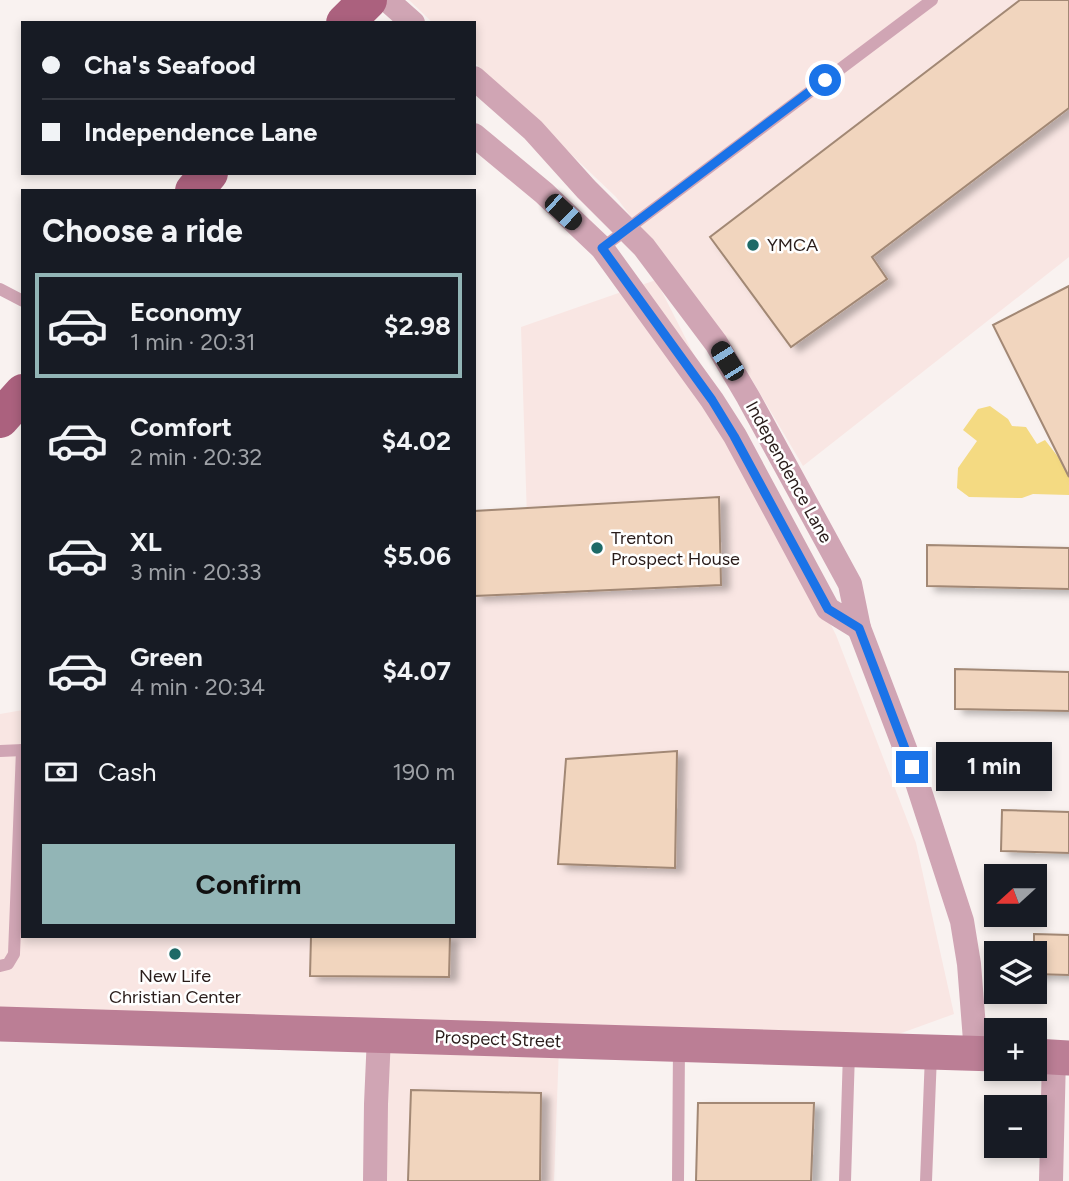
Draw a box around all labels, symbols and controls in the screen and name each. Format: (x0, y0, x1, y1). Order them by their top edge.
text: Cha's Seafood (84, 49, 256, 81)
route start (809, 64, 841, 96)
text: Independence Lane (84, 116, 317, 148)
car (541, 190, 586, 234)
text: Choose a ride (42, 212, 243, 250)
place label: YMCA (767, 234, 818, 256)
marker: YMCA (745, 237, 761, 253)
icon: car (46, 294, 109, 357)
text: Economy (130, 296, 242, 328)
text: $2.98 (384, 310, 451, 342)
text: 1 min · 20:31 (130, 328, 256, 356)
car (707, 338, 748, 384)
street label: Independence Lane (741, 397, 837, 547)
icon: car (46, 409, 109, 472)
text: Comfort (130, 411, 232, 443)
text: $4.02 (382, 425, 451, 457)
text: 2 min · 20:32 (130, 443, 262, 471)
icon: car (46, 524, 109, 587)
text: XL (130, 526, 162, 558)
place label: Trenton Prospect House (611, 527, 740, 570)
text: $5.06 (383, 540, 451, 572)
marker: Trenton Prospect House (589, 540, 605, 556)
text: 3 min · 20:33 (130, 558, 262, 586)
icon: car (46, 639, 109, 702)
text: Green (130, 641, 203, 673)
text: $4.07 (382, 655, 451, 687)
text: 4 min · 20:34 (130, 673, 265, 701)
callout: 1 min (936, 742, 1052, 792)
route end (896, 751, 928, 783)
text: 1 min (967, 752, 1021, 780)
icon: cash (42, 753, 80, 791)
text: Cash (98, 756, 157, 788)
text: 190 m (392, 758, 455, 786)
button: Confirm (42, 844, 455, 924)
north arrow (984, 864, 1046, 928)
map controls (984, 864, 1047, 1158)
button: layers (984, 941, 1047, 1004)
marker: New Life Christian Center (167, 946, 183, 962)
place label: New Life Christian Center (109, 965, 241, 1008)
button: + (984, 1018, 1047, 1081)
street label: Prospect Street (434, 1026, 562, 1052)
button: − (984, 1095, 1047, 1158)

